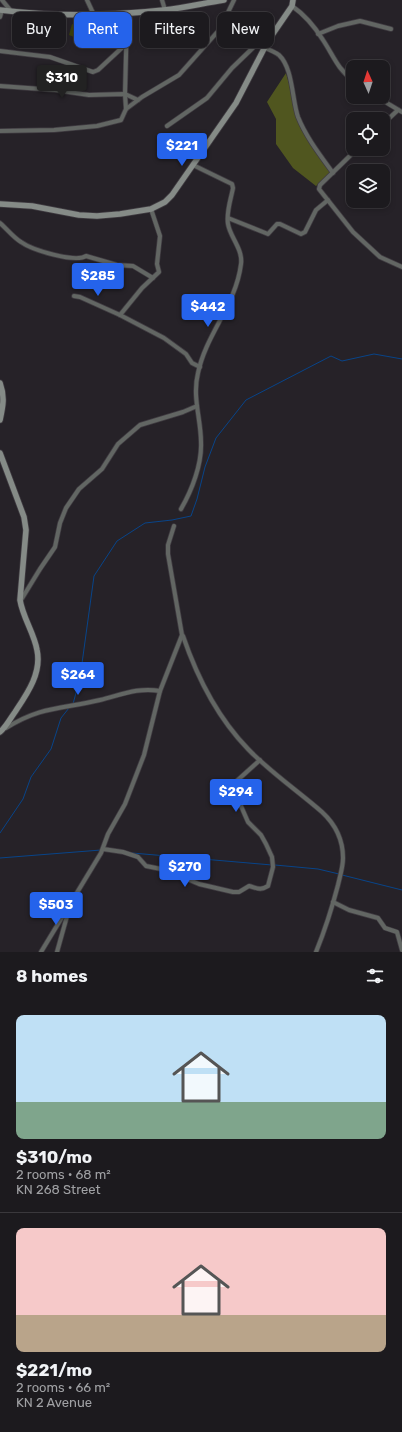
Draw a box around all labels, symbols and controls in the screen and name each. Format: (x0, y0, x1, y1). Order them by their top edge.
chip: Buy (12, 12, 66, 48)
chip: Rent (74, 12, 132, 48)
chip: Filters (140, 12, 209, 48)
chip: New (217, 12, 274, 48)
north arrow (346, 60, 390, 104)
map controls (346, 60, 390, 208)
pin: $310 (38, 65, 86, 99)
text: $310 (46, 70, 78, 85)
button: locate (346, 112, 390, 156)
pin: $221 (158, 133, 206, 167)
text: $221 (166, 138, 198, 153)
button: layers (346, 164, 390, 208)
pin: $285 (74, 263, 122, 297)
text: $285 (81, 268, 115, 283)
pin: $442 (184, 294, 232, 328)
text: $442 (191, 299, 225, 314)
pin: $264 (54, 662, 102, 696)
text: $264 (61, 667, 95, 682)
pin: $294 (212, 779, 260, 813)
text: $294 (219, 784, 253, 799)
pin: $270 (161, 854, 209, 888)
text: $270 (168, 859, 202, 874)
pin: $503 (32, 892, 80, 926)
text: $503 (39, 897, 73, 912)
icon: filters (364, 965, 386, 987)
text: 8 homes (16, 966, 88, 986)
icon: home (165, 1041, 237, 1113)
text: $310/mo (16, 1147, 92, 1167)
text: 2 rooms · 68 m² (16, 1167, 111, 1182)
text: KN 268 Street (16, 1182, 101, 1197)
icon: home (165, 1254, 237, 1326)
text: $221/mo (16, 1360, 92, 1380)
text: 2 rooms · 66 m² (16, 1380, 110, 1395)
text: KN 2 Avenue (16, 1395, 92, 1410)

